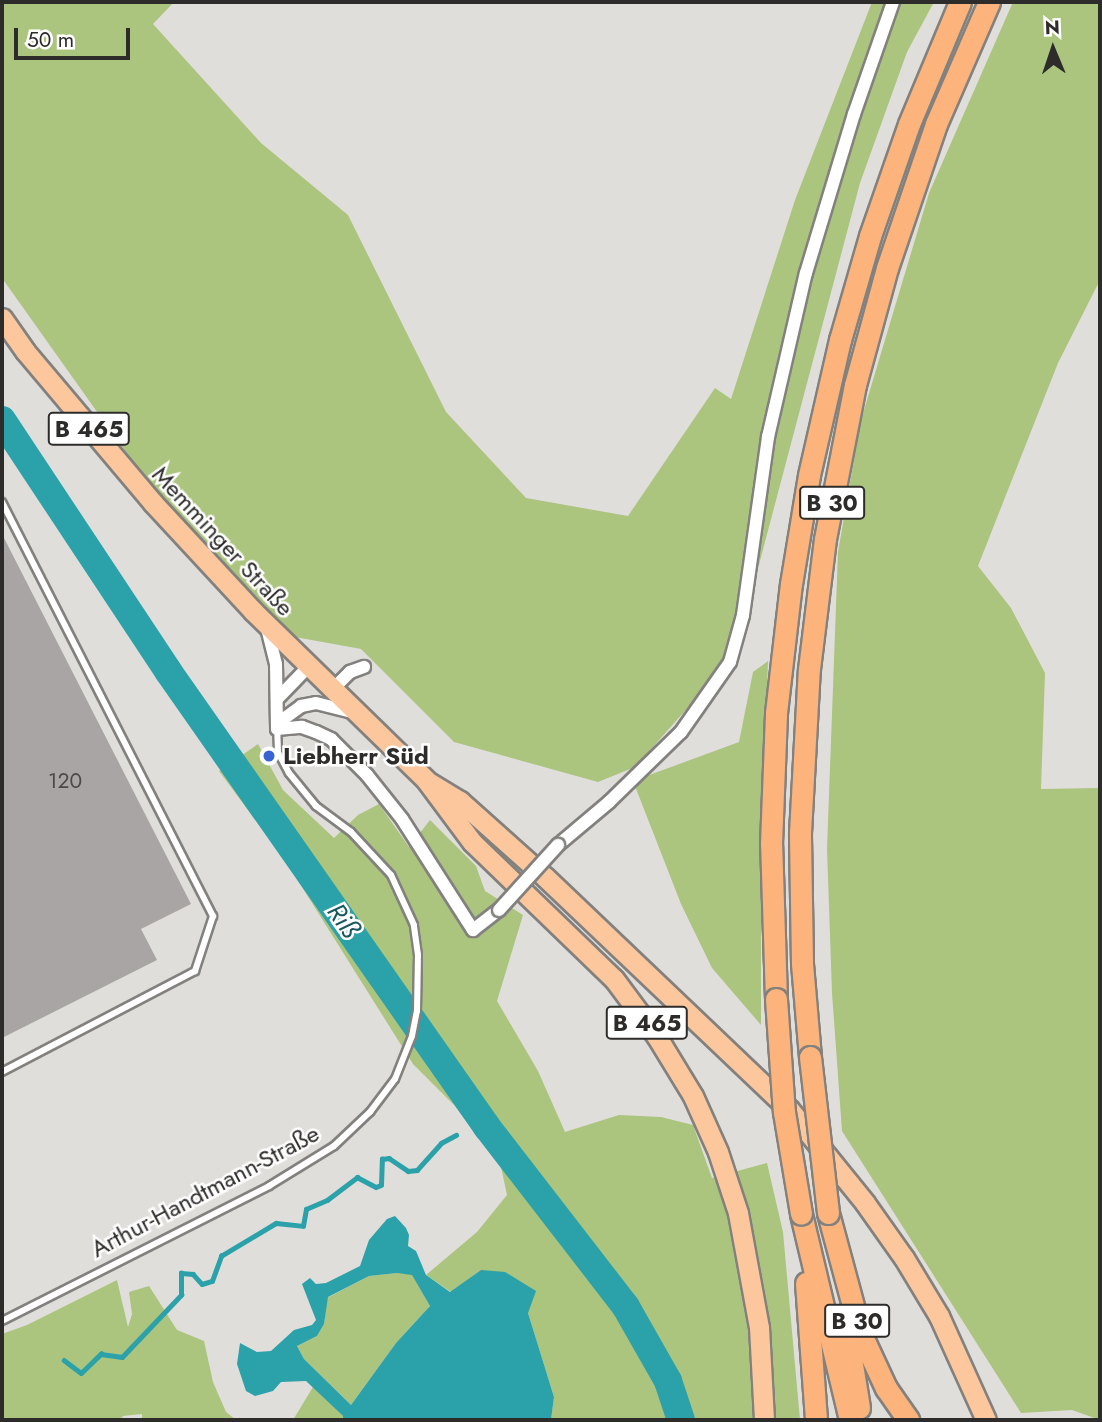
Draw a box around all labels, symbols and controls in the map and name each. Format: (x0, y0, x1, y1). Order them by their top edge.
scale bar (18, 14, 133, 58)
north arrow (1018, 14, 1088, 84)
text: N (1044, 14, 1060, 41)
text: 50 m (27, 25, 74, 55)
road number: B 465 (47, 410, 131, 448)
street label: Memminger Straße (146, 460, 300, 622)
road number: B 30 (799, 484, 865, 523)
place label: Liebherr Süd (283, 742, 429, 770)
marker: Liebherr Süd (261, 748, 277, 764)
house number: 120 (48, 768, 82, 794)
water label: Riß (320, 898, 366, 944)
road number: B 465 (605, 1004, 689, 1042)
street label: Arthur-Handtmann-Straße (86, 1119, 324, 1263)
road number: B 30 (824, 1302, 890, 1340)

